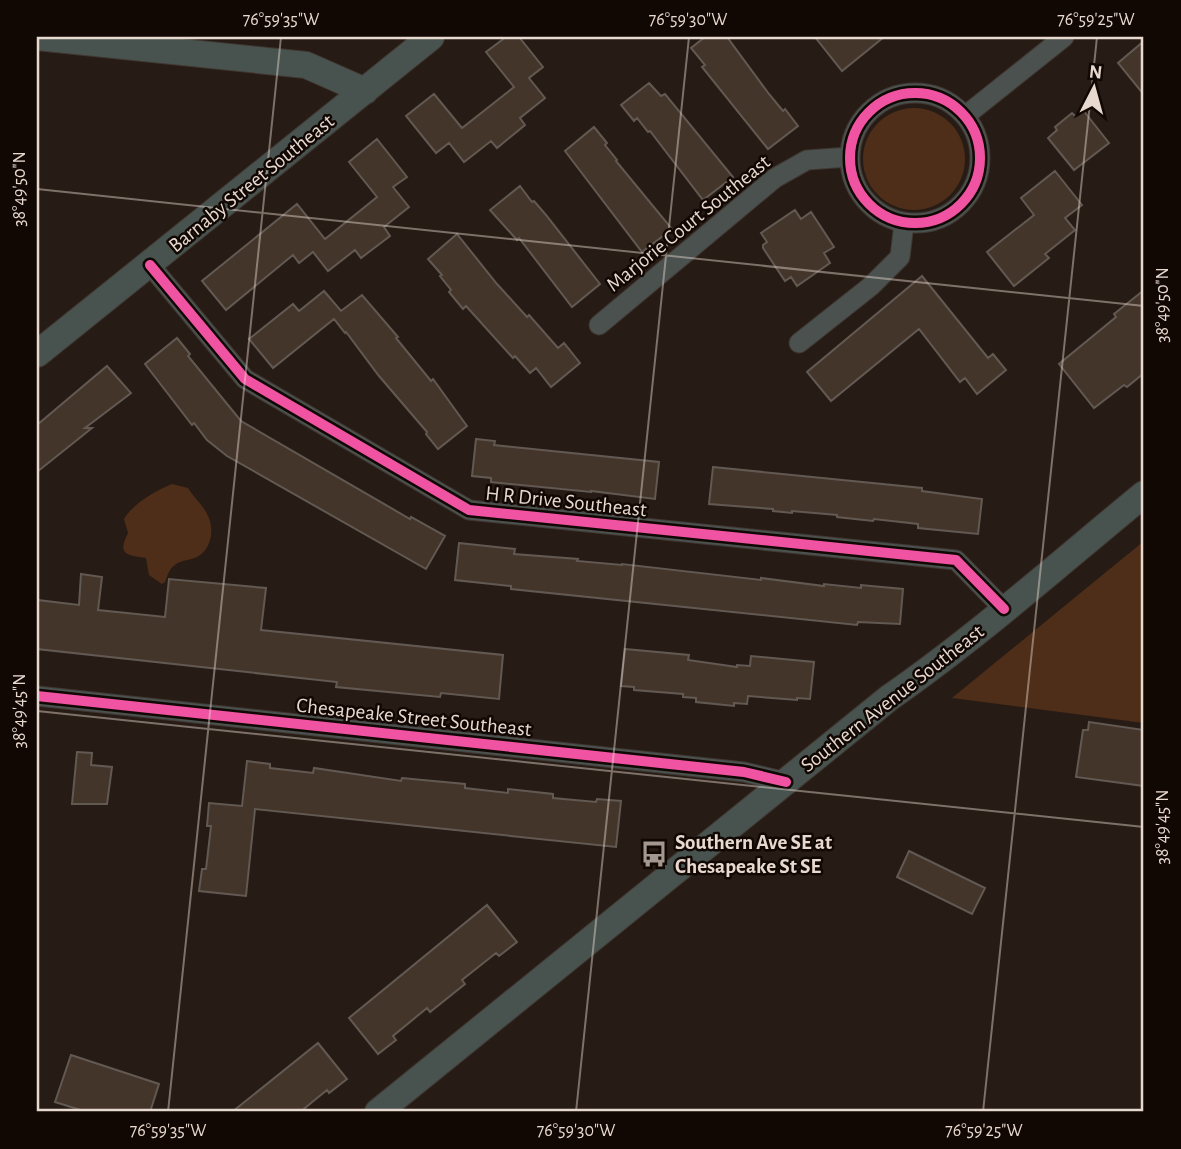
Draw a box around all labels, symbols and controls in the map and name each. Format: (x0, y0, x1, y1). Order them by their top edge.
text: 76°59'35"W (243, 11, 319, 29)
text: 76°59'30"W (649, 11, 727, 29)
text: 76°59'25"W (1057, 11, 1135, 29)
north arrow (1058, 52, 1128, 122)
text: N (1088, 62, 1103, 83)
street label: Barnaby Street Southeast (165, 110, 338, 256)
text: 38°49'50"N (11, 151, 29, 227)
street label: Marjorie Court Southeast (603, 151, 774, 296)
text: 38°49'50"N (1154, 267, 1172, 343)
street label: H R Drive Southeast (484, 483, 648, 520)
street label: Southern Avenue Southeast (797, 621, 988, 776)
text: 38°49'45"N (11, 674, 29, 748)
street label: Chesapeake Street Southeast (295, 695, 533, 740)
text: 38°49'45"N (1154, 790, 1172, 864)
place label: Southern Ave SE at Chesapeake St SE (675, 832, 832, 877)
bus stop icon: Southern Ave SE at Chesapeake St SE (639, 839, 669, 869)
text: 76°59'35"W (130, 1122, 206, 1140)
text: 76°59'30"W (537, 1122, 615, 1140)
text: 76°59'25"W (945, 1122, 1023, 1140)

